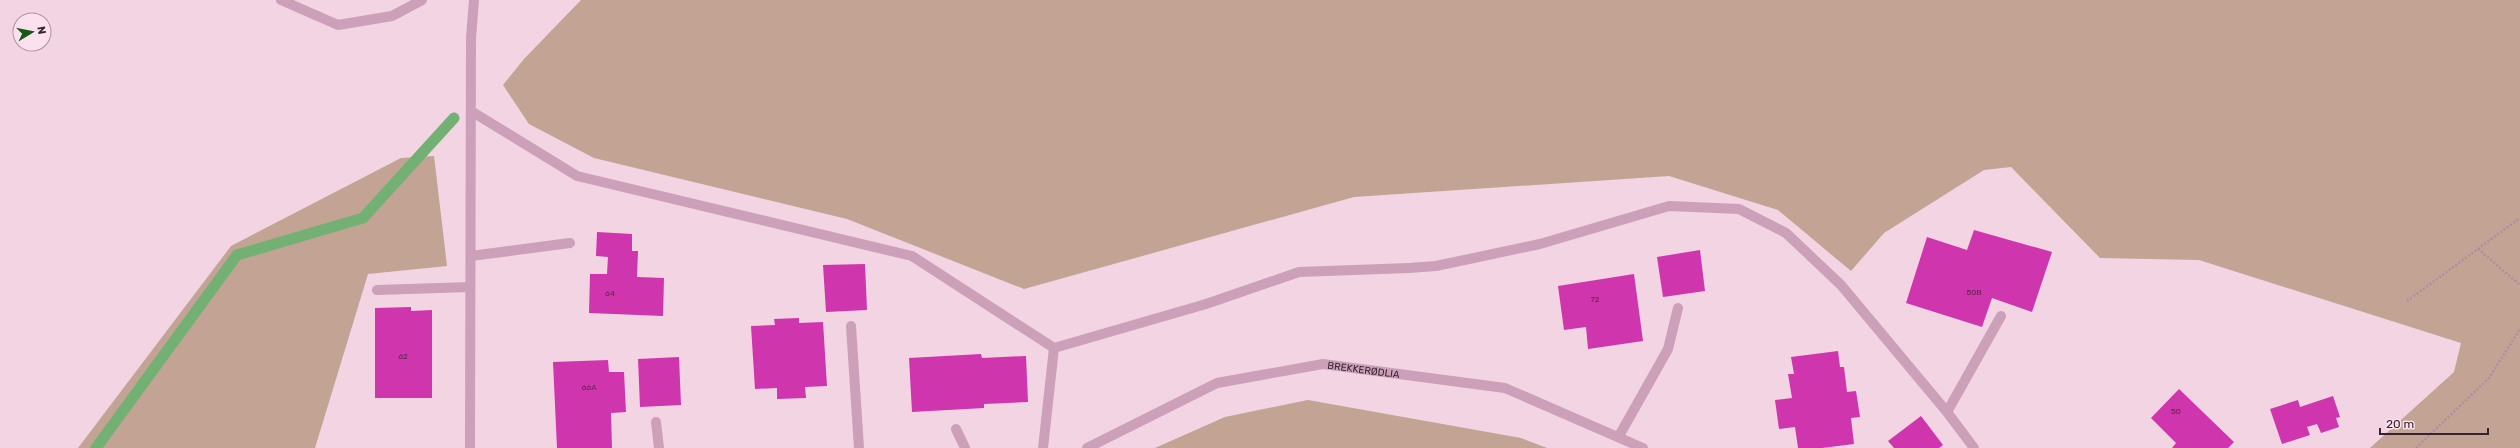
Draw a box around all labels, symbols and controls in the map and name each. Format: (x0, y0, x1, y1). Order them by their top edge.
north arrow (12, 12, 52, 52)
text: N (34, 25, 48, 35)
house number: 50B (1966, 288, 1982, 297)
house number: 64 (605, 289, 615, 298)
house number: 72 (1591, 295, 1600, 304)
house number: 62 (398, 352, 408, 361)
street label: BREKKERØDLIA (1327, 360, 1401, 381)
house number: 66A (581, 383, 597, 392)
house number: 50 (2171, 407, 2181, 416)
scale bar (2380, 410, 2488, 436)
text: 20 m (2386, 417, 2414, 431)

